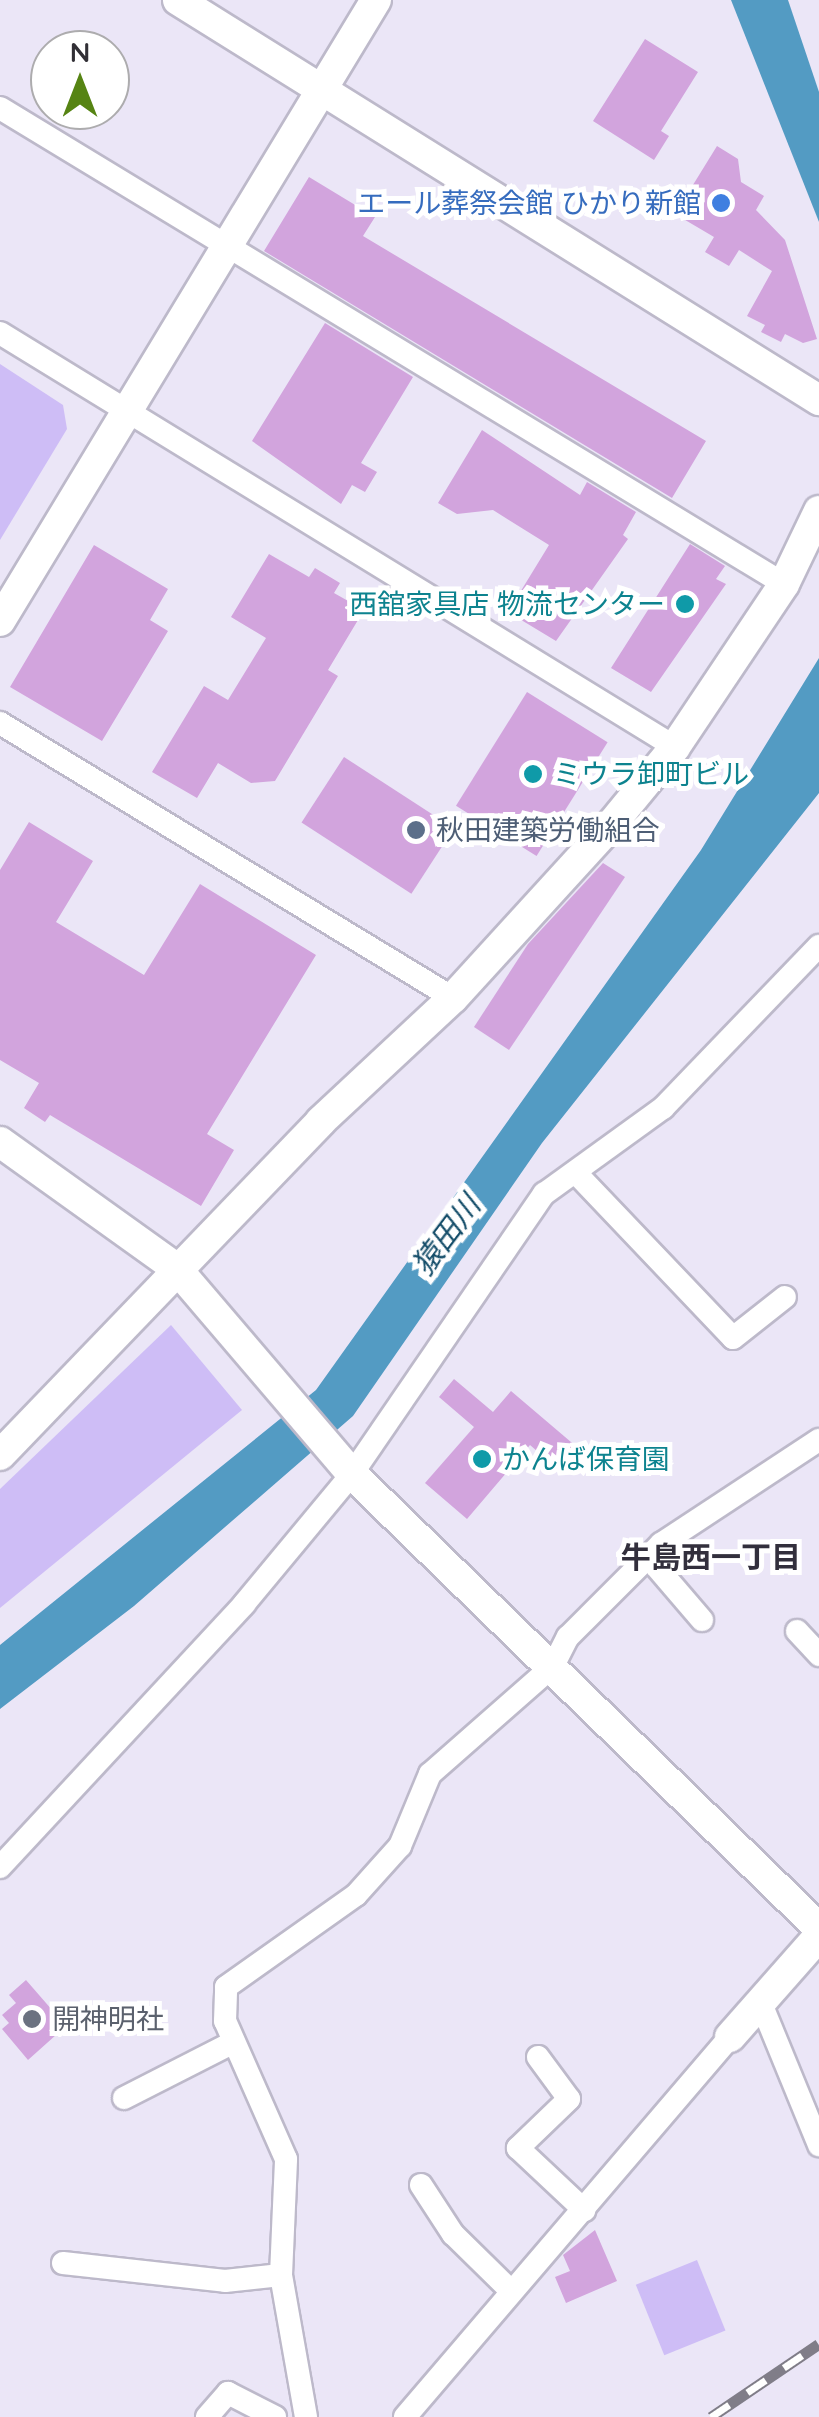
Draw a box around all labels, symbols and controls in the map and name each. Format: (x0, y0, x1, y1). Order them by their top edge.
north arrow (30, 30, 130, 130)
text: N (70, 34, 90, 69)
place label: エール葬祭会館 ひかり新館 (357, 186, 701, 220)
marker: エール葬祭会館 ひかり新館 (710, 192, 732, 214)
place label: 西舘家具店 物流センター (349, 587, 665, 621)
marker: 西舘家具店 物流センター (674, 593, 696, 615)
place label: ミウラ卸町ビル (553, 757, 749, 791)
marker: ミウラ卸町ビル (522, 763, 544, 785)
place label: 秋田建築労働組合 (436, 813, 660, 847)
marker: 秋田建築労働組合 (405, 819, 427, 841)
water label: 猿田川 (405, 1188, 487, 1282)
place label: かんば保育園 (502, 1442, 670, 1476)
marker: かんば保育園 (471, 1448, 493, 1470)
district label: 牛島西一丁目 (621, 1539, 801, 1575)
place label: 開神明社 (52, 2002, 164, 2036)
marker: 開神明社 (21, 2008, 43, 2030)

